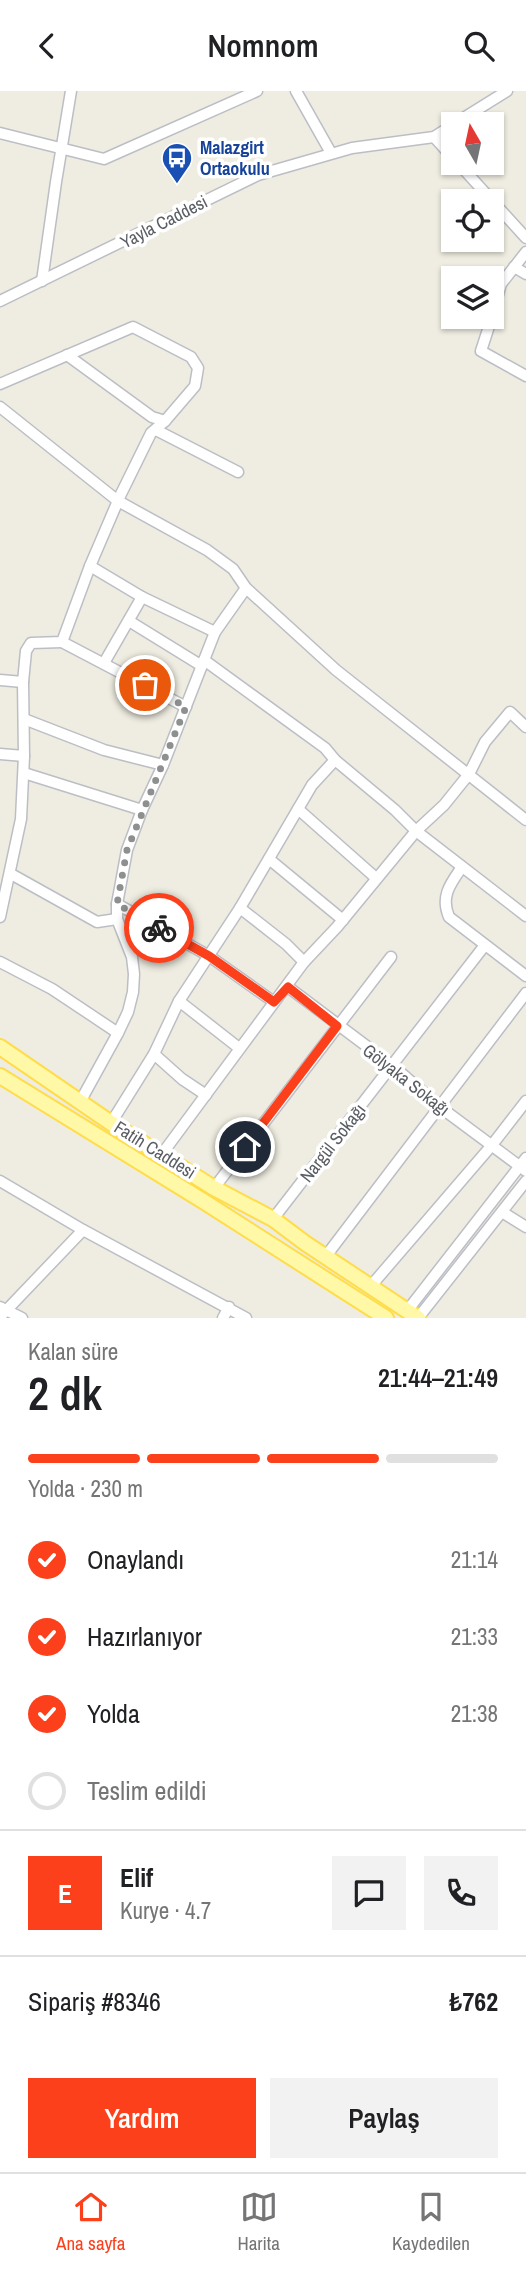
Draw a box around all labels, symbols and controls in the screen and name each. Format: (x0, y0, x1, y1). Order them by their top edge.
text: Nomnom (207, 24, 319, 67)
icon: back (28, 27, 66, 65)
icon: search (460, 27, 498, 65)
north arrow (441, 112, 504, 175)
map controls (441, 112, 504, 329)
place label: Malazgirt Ortaokulu (200, 135, 270, 181)
bus stop icon: Malazgirt Ortaokulu (160, 141, 194, 185)
street label: Yayla Caddesi (116, 189, 212, 254)
button: locate (441, 189, 504, 252)
button: layers (441, 266, 504, 329)
pin (115, 655, 175, 715)
icon: bag (126, 666, 164, 704)
courier (124, 893, 194, 963)
icon: bike (140, 909, 178, 947)
street label: Gölyaka Sokağı (358, 1038, 455, 1122)
street label: Nargül Sokağı (294, 1098, 371, 1187)
street label: Fatih Caddesi (110, 1115, 201, 1185)
pin (215, 1117, 275, 1177)
icon: home (226, 1128, 264, 1166)
text: Kalan süre (28, 1336, 118, 1367)
text: 21:44–21:49 (378, 1360, 498, 1395)
text: 2 dk (28, 1362, 102, 1424)
text: Yolda · 230 m (28, 1473, 143, 1504)
icon: check (28, 1541, 66, 1579)
text: Onaylandı (87, 1542, 184, 1577)
text: 21:14 (451, 1544, 498, 1575)
icon: check (28, 1618, 66, 1656)
text: Hazırlanıyor (87, 1619, 202, 1654)
text: 21:33 (451, 1621, 498, 1652)
icon: check (28, 1695, 66, 1733)
text: Yolda (87, 1696, 140, 1731)
text: 21:38 (451, 1698, 498, 1729)
text: Teslim edildi (87, 1773, 207, 1808)
button: chat (332, 1856, 406, 1930)
button: phone (424, 1856, 498, 1930)
text: Elif (120, 1860, 153, 1895)
text: E (58, 1876, 72, 1911)
text: Kurye · 4.7 (120, 1895, 211, 1926)
text: Sipariş #8346 (28, 1984, 161, 2019)
text: ₺762 (449, 1984, 498, 2019)
button: Yardım (28, 2078, 256, 2158)
button: Paylaş (270, 2078, 498, 2158)
tab: Ana sayfa (56, 2188, 125, 2256)
tab: Harita (237, 2188, 280, 2256)
tab: Kaydedilen (392, 2188, 470, 2256)

